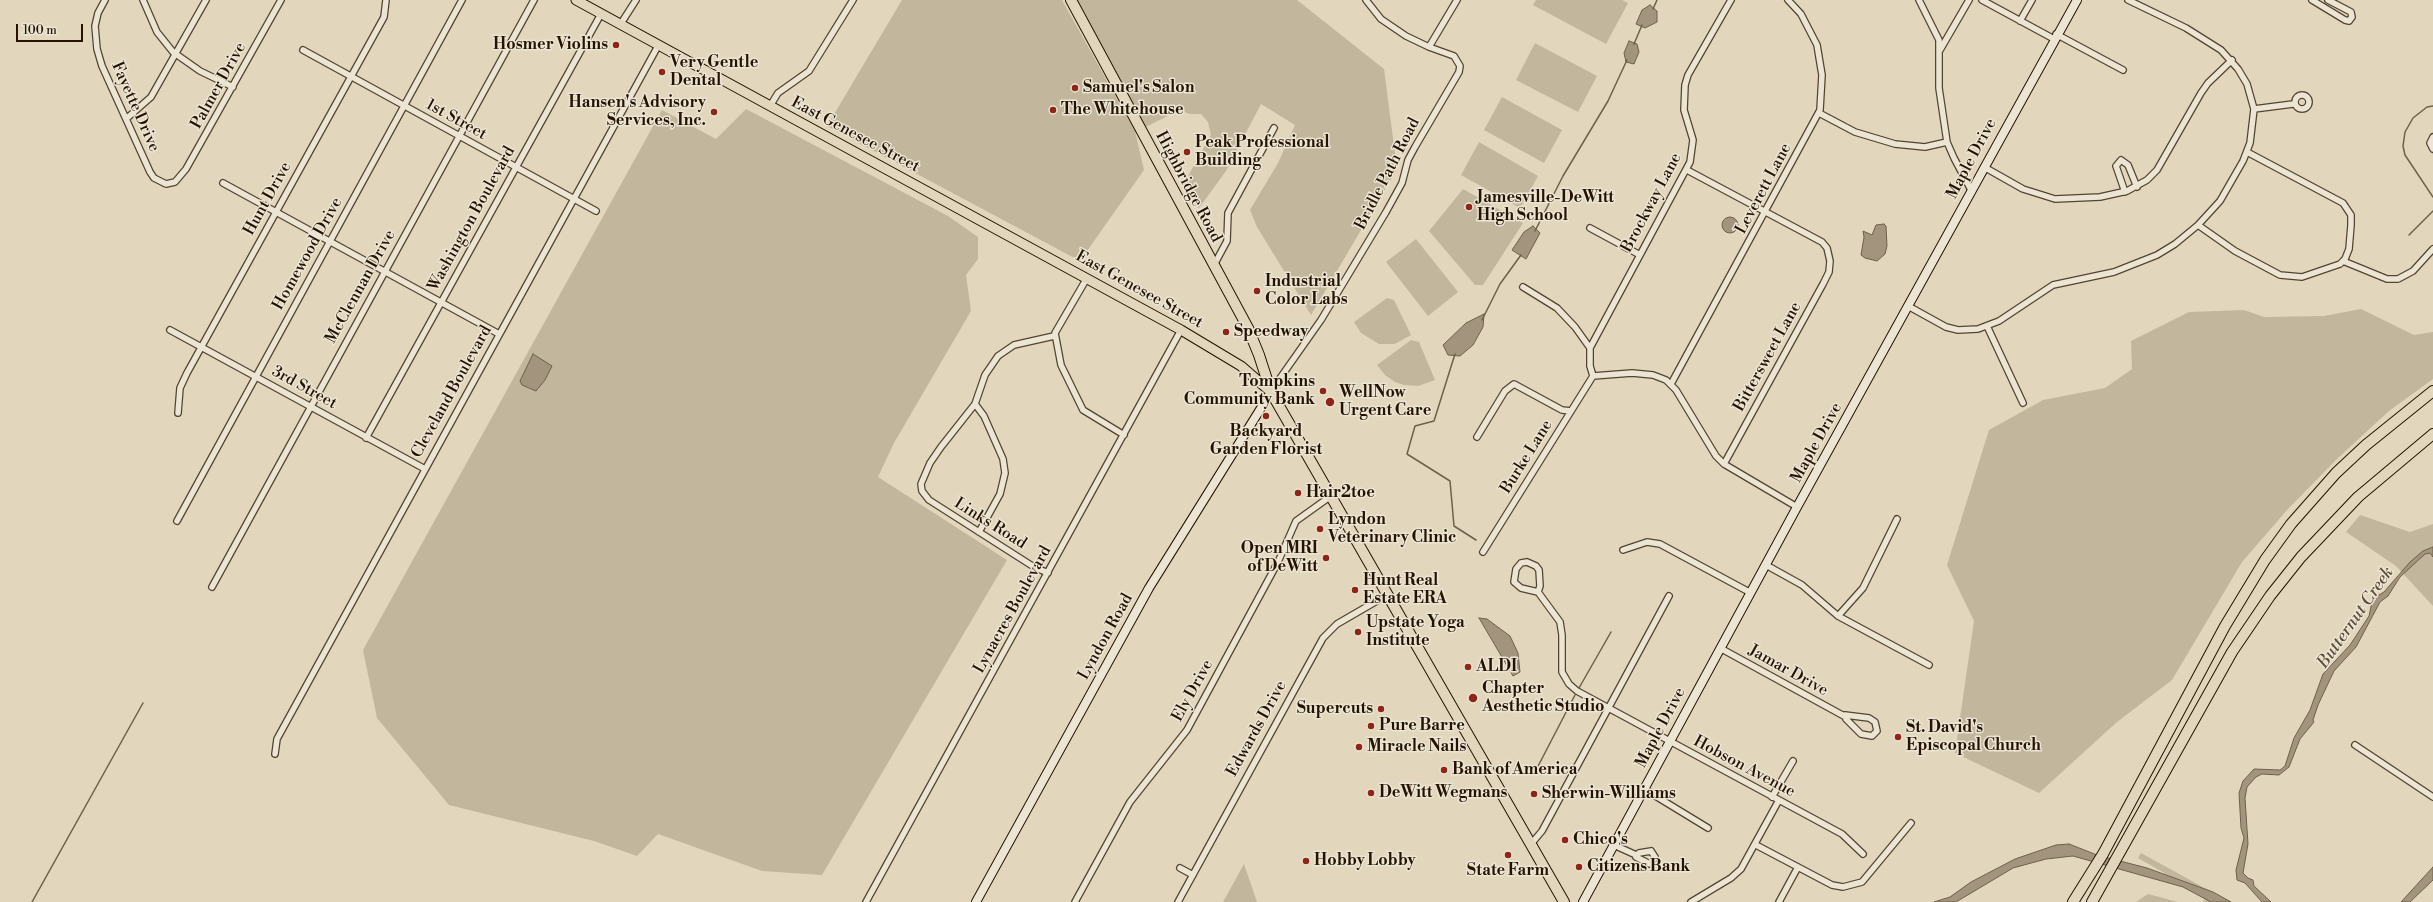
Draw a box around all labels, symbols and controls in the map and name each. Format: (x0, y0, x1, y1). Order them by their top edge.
scale bar (18, 16, 85, 42)
text: 100 m (23, 23, 57, 38)
place label: Hosmer Violins (493, 35, 608, 55)
street label: Palmer Drive (187, 39, 251, 133)
marker: Hosmer Violins (611, 40, 621, 50)
place label: Very Gentle Dental (670, 53, 758, 91)
street label: Fayette Drive (107, 59, 163, 155)
marker: Very Gentle Dental (657, 67, 667, 77)
place label: Samuel's Salon (1083, 78, 1195, 98)
marker: Samuel's Salon (1070, 83, 1080, 93)
place label: Hansen's Advisory Services, Inc. (569, 93, 706, 131)
street label: East Genesee Street (788, 93, 922, 177)
street label: 1st Street (422, 95, 490, 145)
place label: The Whitehouse (1061, 100, 1184, 120)
marker: The Whitehouse (1048, 105, 1058, 115)
marker: Hansen's Advisory Services, Inc. (709, 107, 719, 117)
street label: Bridle Path Road (1352, 115, 1424, 233)
street label: Maple Drive (1943, 115, 2001, 203)
street label: Highbridge Road (1151, 128, 1225, 246)
place label: Peak Professional Building (1195, 133, 1330, 171)
street label: Leverett Lane (1732, 140, 1796, 238)
street label: Washington Boulevard (424, 143, 520, 295)
marker: Peak Professional Building (1182, 147, 1192, 157)
street label: Brockway Lane (1618, 150, 1686, 256)
street label: Hunt Drive (240, 159, 296, 239)
place label: Jamesville-DeWitt High School (1477, 188, 1614, 226)
street label: Homewood Drive (269, 194, 347, 314)
marker: Jamesville-DeWitt High School (1464, 202, 1474, 212)
street label: McClennan Drive (322, 227, 400, 347)
street label: East Genesee Street (1072, 247, 1206, 333)
place label: Industrial Color Labs (1265, 272, 1348, 310)
marker: Industrial Color Labs (1252, 286, 1262, 296)
street label: Bittersweet Lane (1730, 299, 1806, 415)
place label: Speedway (1234, 322, 1308, 342)
street label: Cleveland Boulevard (408, 323, 496, 461)
marker: Speedway (1221, 327, 1231, 337)
street label: 3rd Street (268, 362, 340, 414)
place label: Tompkins Community Bank (1184, 372, 1315, 410)
place label: WellNow Urgent Care (1339, 383, 1431, 421)
marker: Tompkins Community Bank (1318, 386, 1328, 396)
marker: WellNow Urgent Care (1324, 396, 1336, 408)
street label: Maple Drive (1787, 400, 1847, 486)
marker: Backyard Garden Florist (1261, 411, 1271, 421)
street label: Burke Lane (1497, 417, 1557, 497)
place label: Backyard Garden Florist (1210, 422, 1322, 460)
place label: Hair2toe (1306, 483, 1375, 503)
marker: Hair2toe (1293, 488, 1303, 498)
street label: Links Road (950, 494, 1030, 554)
place label: Lyndon Veterinary Clinic (1328, 510, 1456, 548)
marker: Lyndon Veterinary Clinic (1315, 524, 1325, 534)
place label: Open MRI of DeWitt (1241, 539, 1318, 577)
street label: Lynacres Boulevard (970, 543, 1056, 677)
marker: Open MRI of DeWitt (1321, 553, 1331, 563)
water label: Butternut Creek (2313, 563, 2399, 673)
place label: Hunt Real Estate ERA (1363, 571, 1447, 609)
marker: Hunt Real Estate ERA (1350, 585, 1360, 595)
street label: Lyndon Road (1074, 591, 1138, 683)
place label: Upstate Yoga Institute (1366, 613, 1465, 651)
marker: Upstate Yoga Institute (1353, 627, 1363, 637)
street label: Jamar Drive (1745, 641, 1831, 701)
street label: Ely Drive (1168, 657, 1218, 725)
place label: ALDI (1476, 657, 1517, 677)
marker: ALDI (1463, 662, 1473, 672)
street label: Edwards Drive (1223, 678, 1291, 780)
place label: Chapter Aesthetic Studio (1482, 679, 1604, 717)
street label: Maple Drive (1632, 684, 1690, 772)
marker: Chapter Aesthetic Studio (1467, 692, 1479, 704)
place label: Supercuts (1297, 699, 1373, 719)
marker: Supercuts (1376, 704, 1386, 714)
place label: Pure Barre (1379, 716, 1465, 736)
place label: St. David's Episcopal Church (1906, 718, 2041, 756)
marker: Pure Barre (1366, 721, 1376, 731)
street label: Hobson Avenue (1690, 732, 1798, 802)
marker: St. David's Episcopal Church (1893, 732, 1903, 742)
place label: Miracle Nails (1367, 737, 1466, 757)
marker: Miracle Nails (1354, 742, 1364, 752)
place label: Bank of America (1452, 760, 1577, 780)
marker: Bank of America (1439, 765, 1449, 775)
place label: DeWitt Wegmans (1379, 783, 1507, 803)
place label: Sherwin-Williams (1542, 784, 1676, 804)
marker: DeWitt Wegmans (1366, 788, 1376, 798)
marker: Sherwin-Williams (1529, 789, 1539, 799)
place label: Chico's (1573, 830, 1628, 850)
marker: Chico's (1560, 835, 1570, 845)
marker: State Farm (1503, 850, 1513, 860)
place label: Hobby Lobby (1314, 851, 1416, 871)
marker: Hobby Lobby (1301, 856, 1311, 866)
place label: Citizens Bank (1587, 857, 1690, 877)
place label: State Farm (1467, 861, 1549, 881)
marker: Citizens Bank (1574, 862, 1584, 872)

